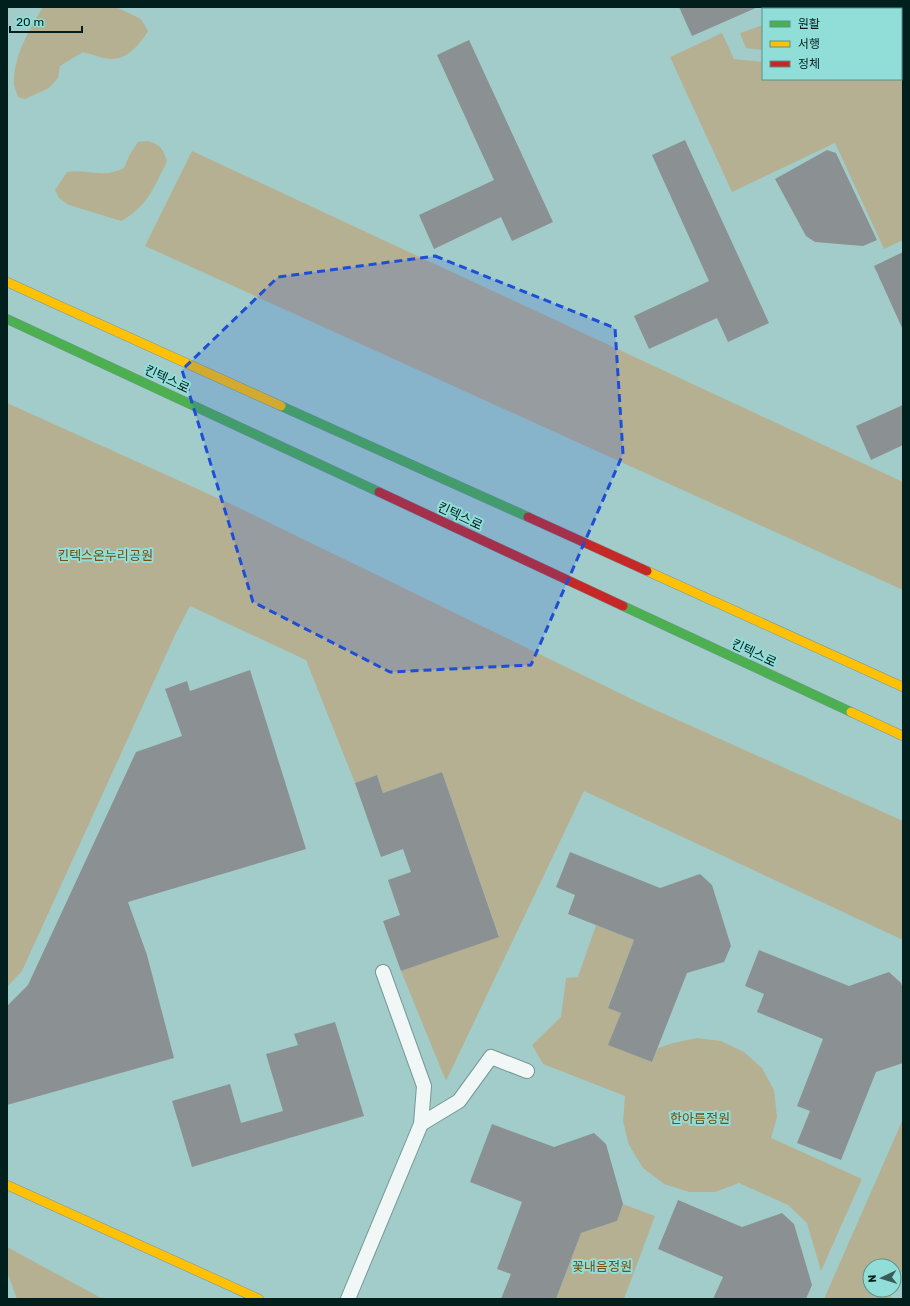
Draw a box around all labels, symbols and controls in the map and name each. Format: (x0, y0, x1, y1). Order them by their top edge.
scale bar (10, 8, 82, 34)
legend (762, 8, 902, 80)
text: 20 m (16, 15, 44, 29)
text: 원활 (798, 17, 820, 31)
text: 서행 (798, 37, 820, 51)
text: 정체 (798, 57, 820, 71)
street label: 킨텍스로 (142, 362, 192, 396)
street label: 킨텍스로 (435, 499, 485, 533)
park label: 킨텍스온누리공원 (57, 548, 153, 563)
street label: 킨텍스로 (729, 636, 779, 670)
park label: 한아름정원 (670, 1111, 730, 1126)
north arrow (862, 1258, 902, 1298)
park label: 꽃내음정원 (572, 1259, 632, 1274)
text: N (866, 1274, 879, 1283)

